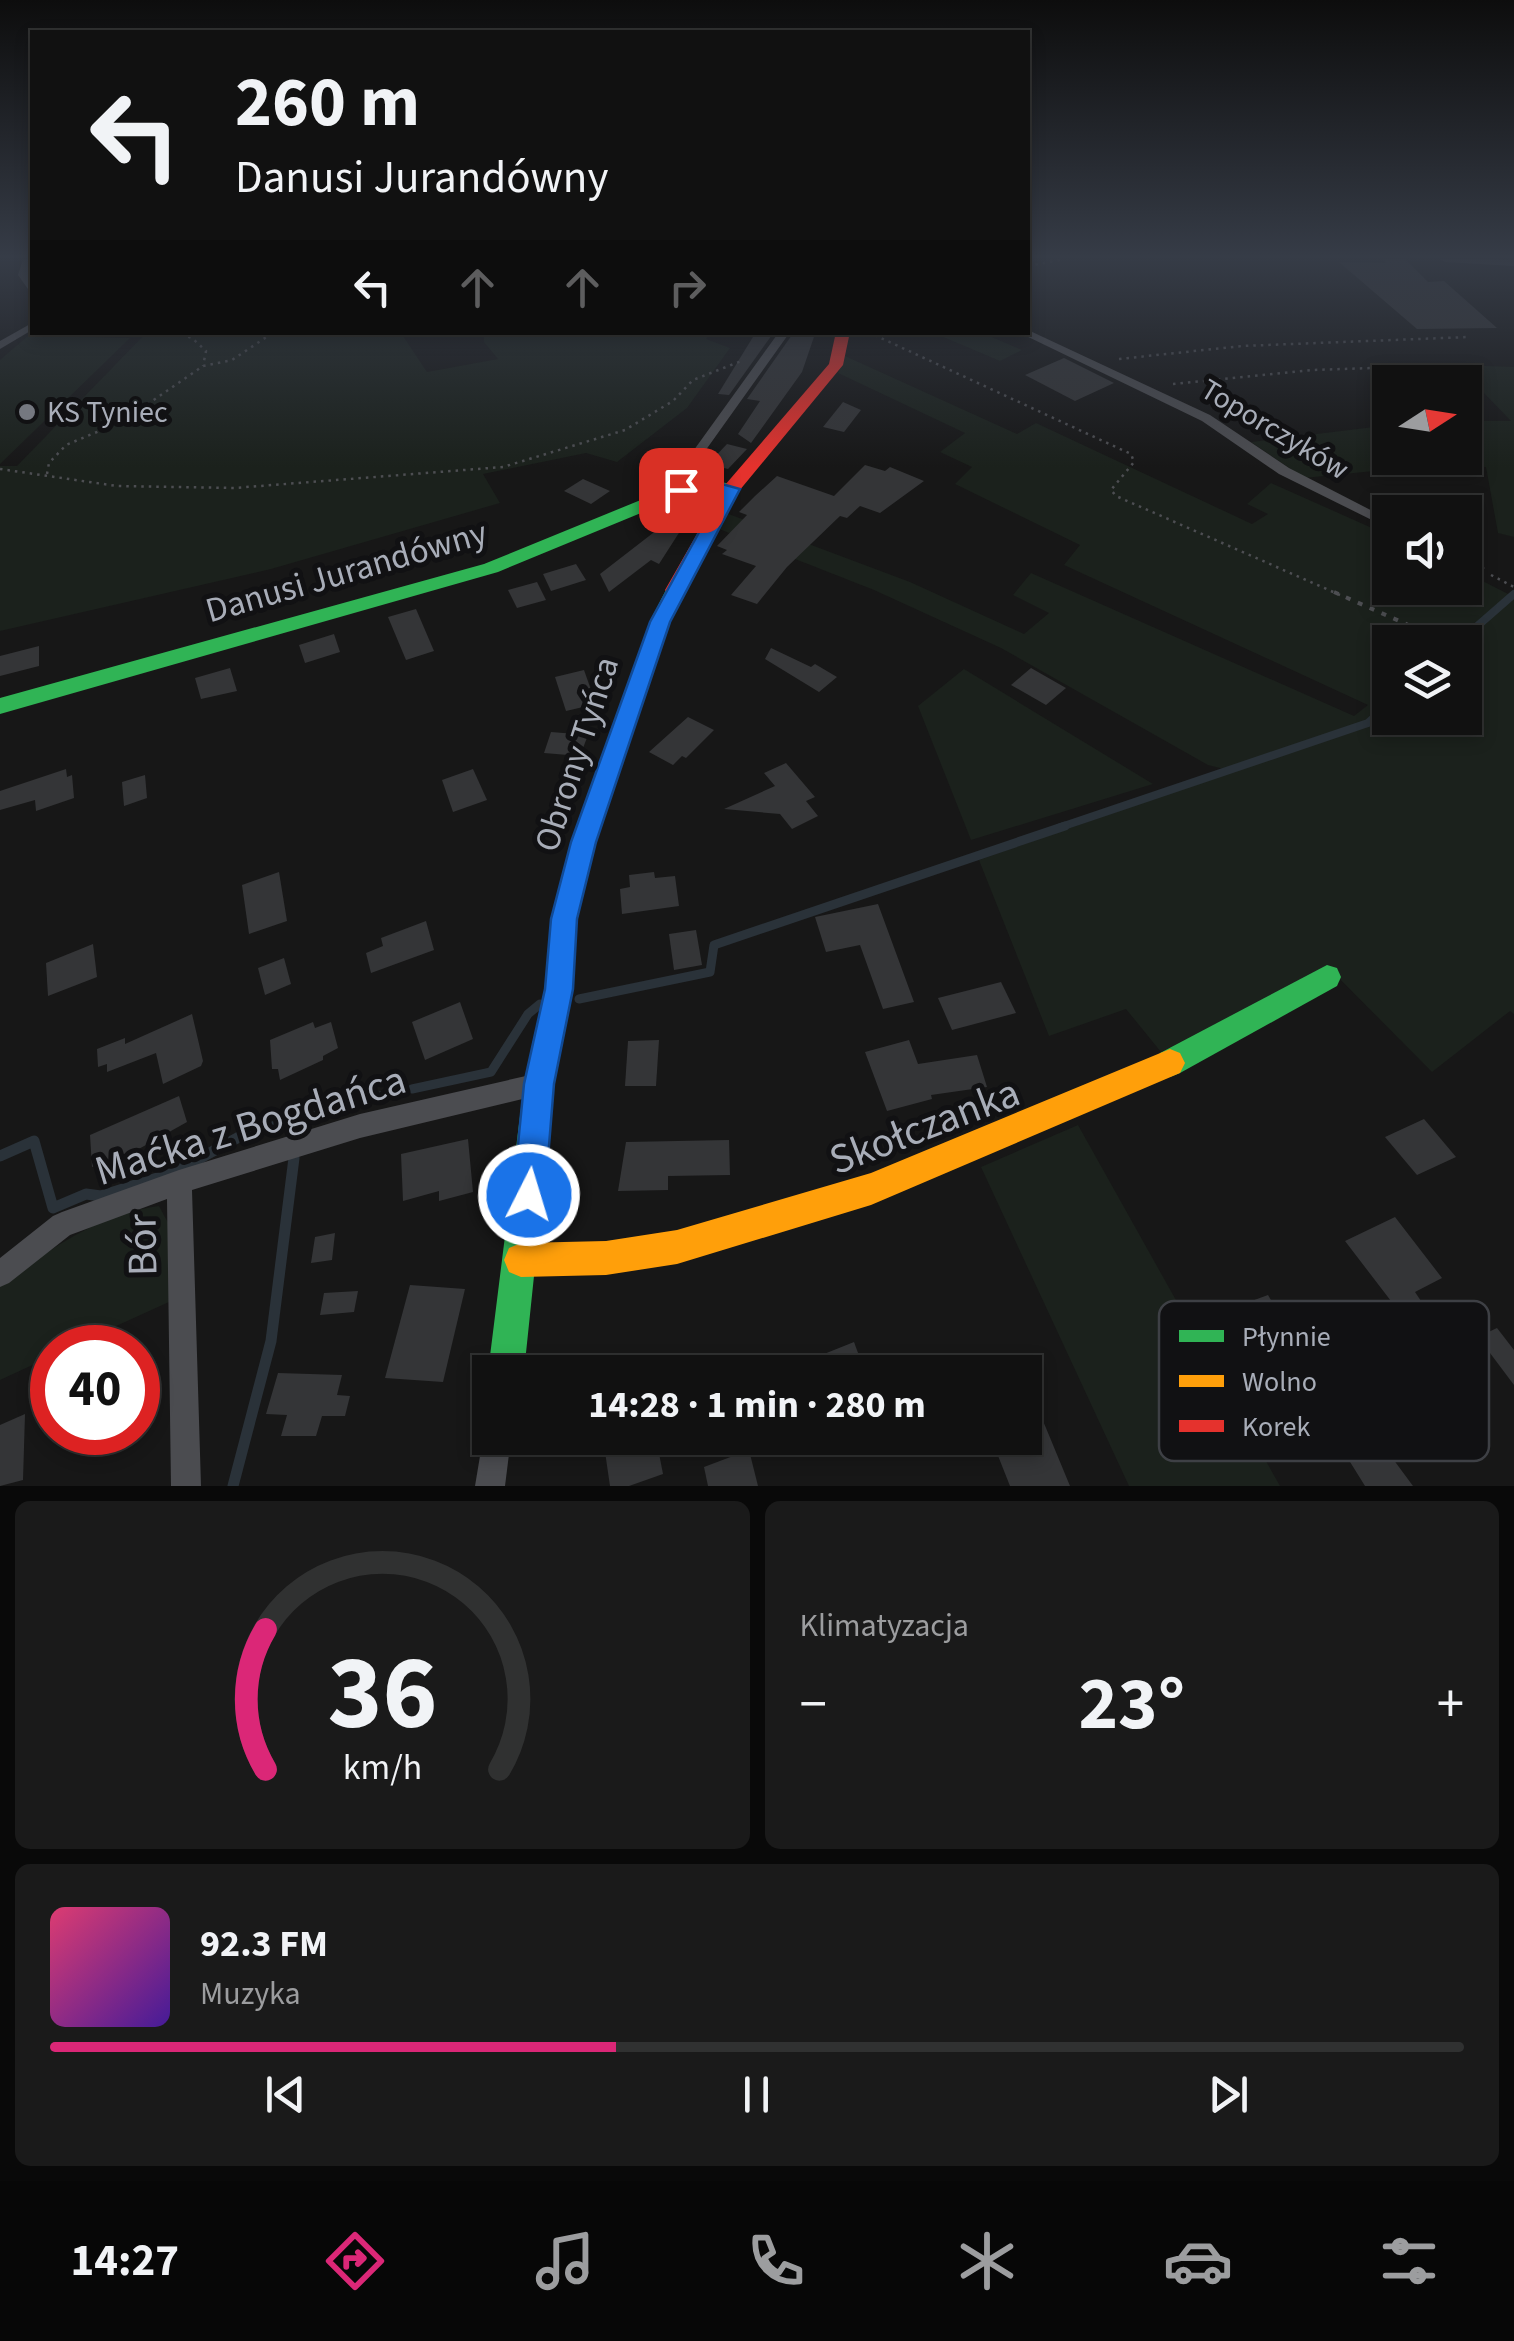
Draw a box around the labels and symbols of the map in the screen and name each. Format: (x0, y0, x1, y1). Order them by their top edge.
north arrow (1372, 365, 1482, 475)
street label: Toporczyków (1193, 368, 1357, 491)
place label: KS Tyniec (47, 391, 168, 434)
marker: KS Tyniec (16, 401, 38, 423)
pin (639, 448, 724, 533)
street label: Danusi Jurandówny (200, 508, 493, 636)
street label: Obrony Tyńca (522, 650, 632, 858)
street label: Maćka z Bogdańca (88, 1050, 414, 1202)
street label: Skołczanka (821, 1063, 1029, 1191)
position arrow (477, 1143, 581, 1247)
street label: Bór (112, 1213, 174, 1277)
legend (1159, 1301, 1489, 1461)
text: Płynnie (1242, 1317, 1331, 1357)
speed limit sign: 40 (30, 1325, 160, 1455)
text: Wolno (1242, 1362, 1317, 1402)
text: Korek (1242, 1407, 1311, 1447)

